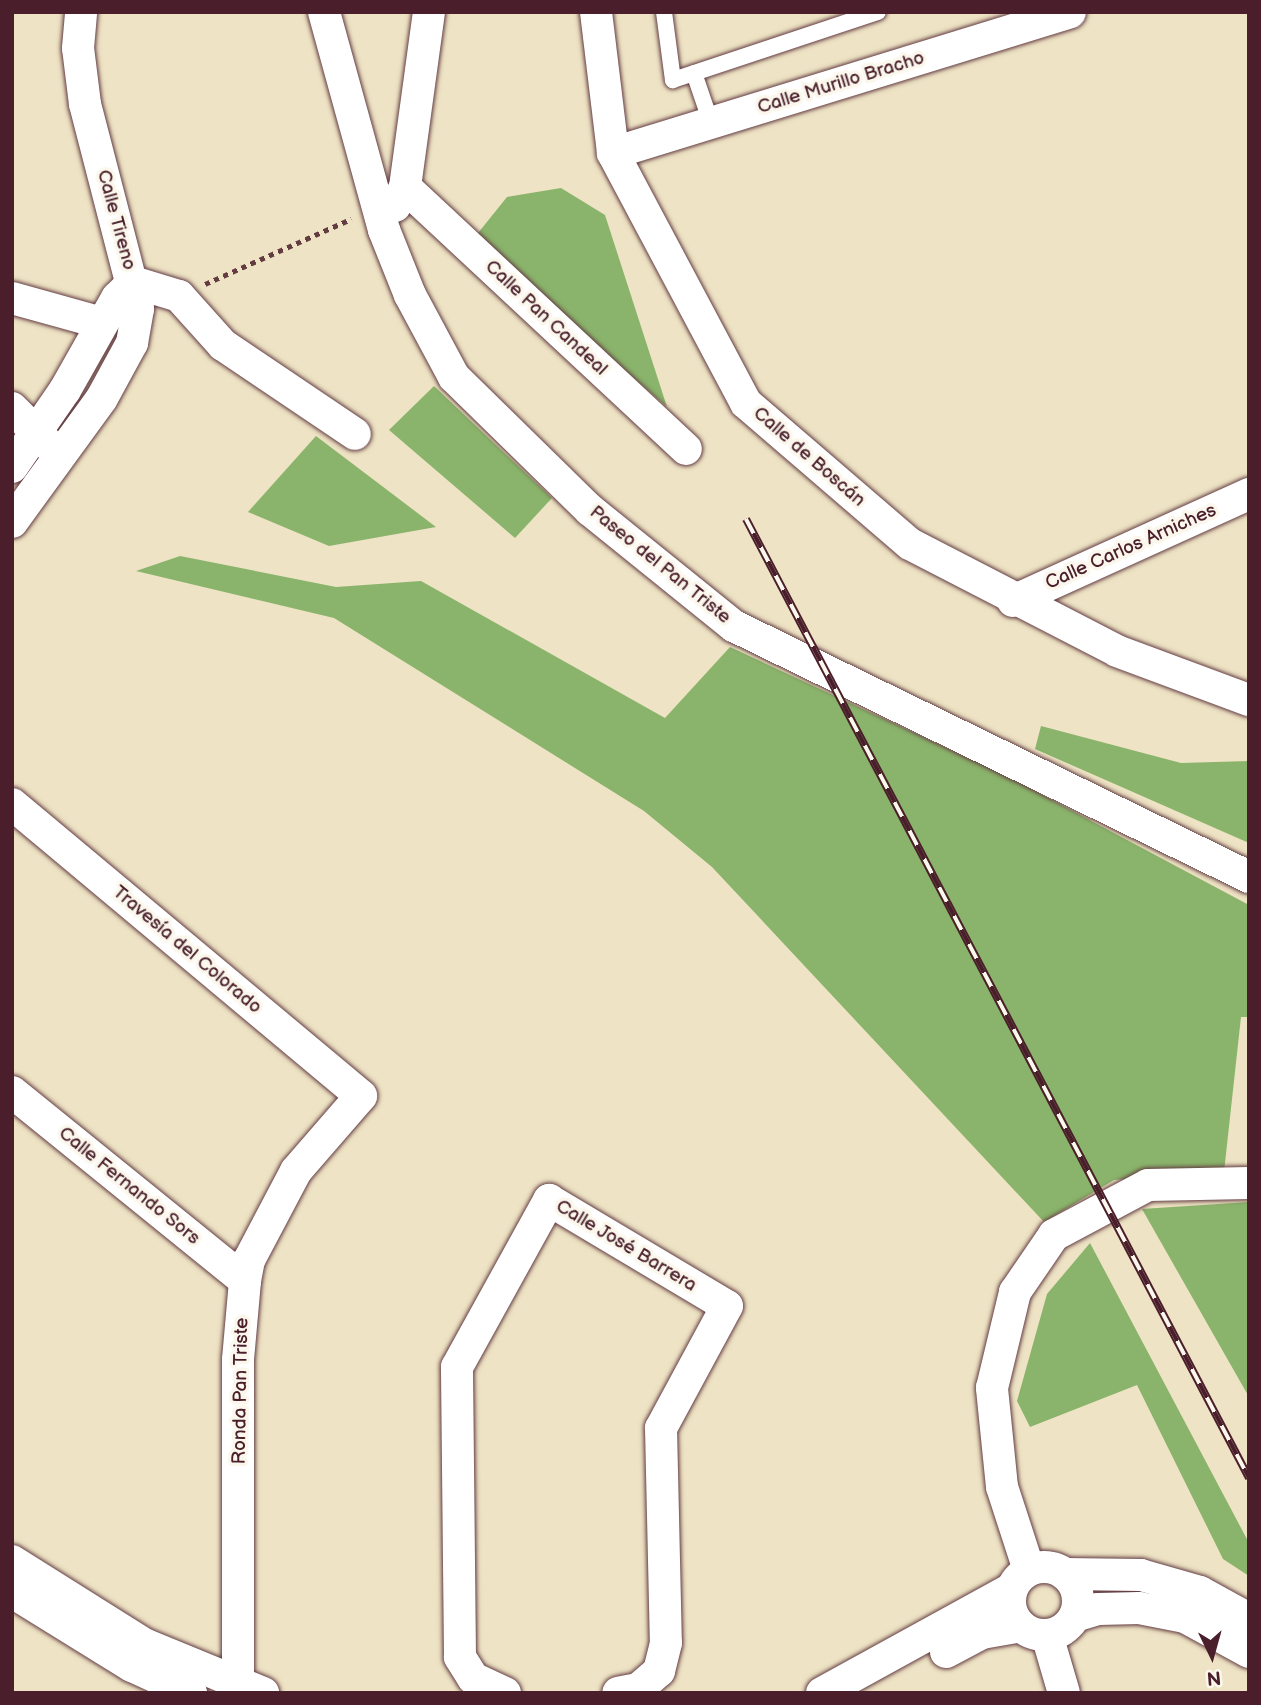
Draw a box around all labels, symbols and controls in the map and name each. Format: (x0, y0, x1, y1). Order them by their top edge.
street label: Calle Murillo Bracho (755, 47, 927, 119)
street label: Calle Tireno (92, 167, 140, 273)
street label: Calle Pan Candeal (480, 255, 612, 381)
street label: Calle de Boscán (748, 402, 870, 512)
street label: Calle Carlos Arniches (1042, 499, 1220, 595)
street label: Paseo del Pan Triste (585, 501, 735, 629)
street label: Travesía del Colorado (108, 881, 266, 1019)
street label: Calle Fernando Sors (54, 1122, 204, 1250)
street label: Calle José Barrera (551, 1195, 701, 1297)
street label: Ronda Pan Triste (228, 1317, 254, 1465)
north arrow (1177, 1621, 1247, 1691)
text: N (1206, 1665, 1222, 1689)

